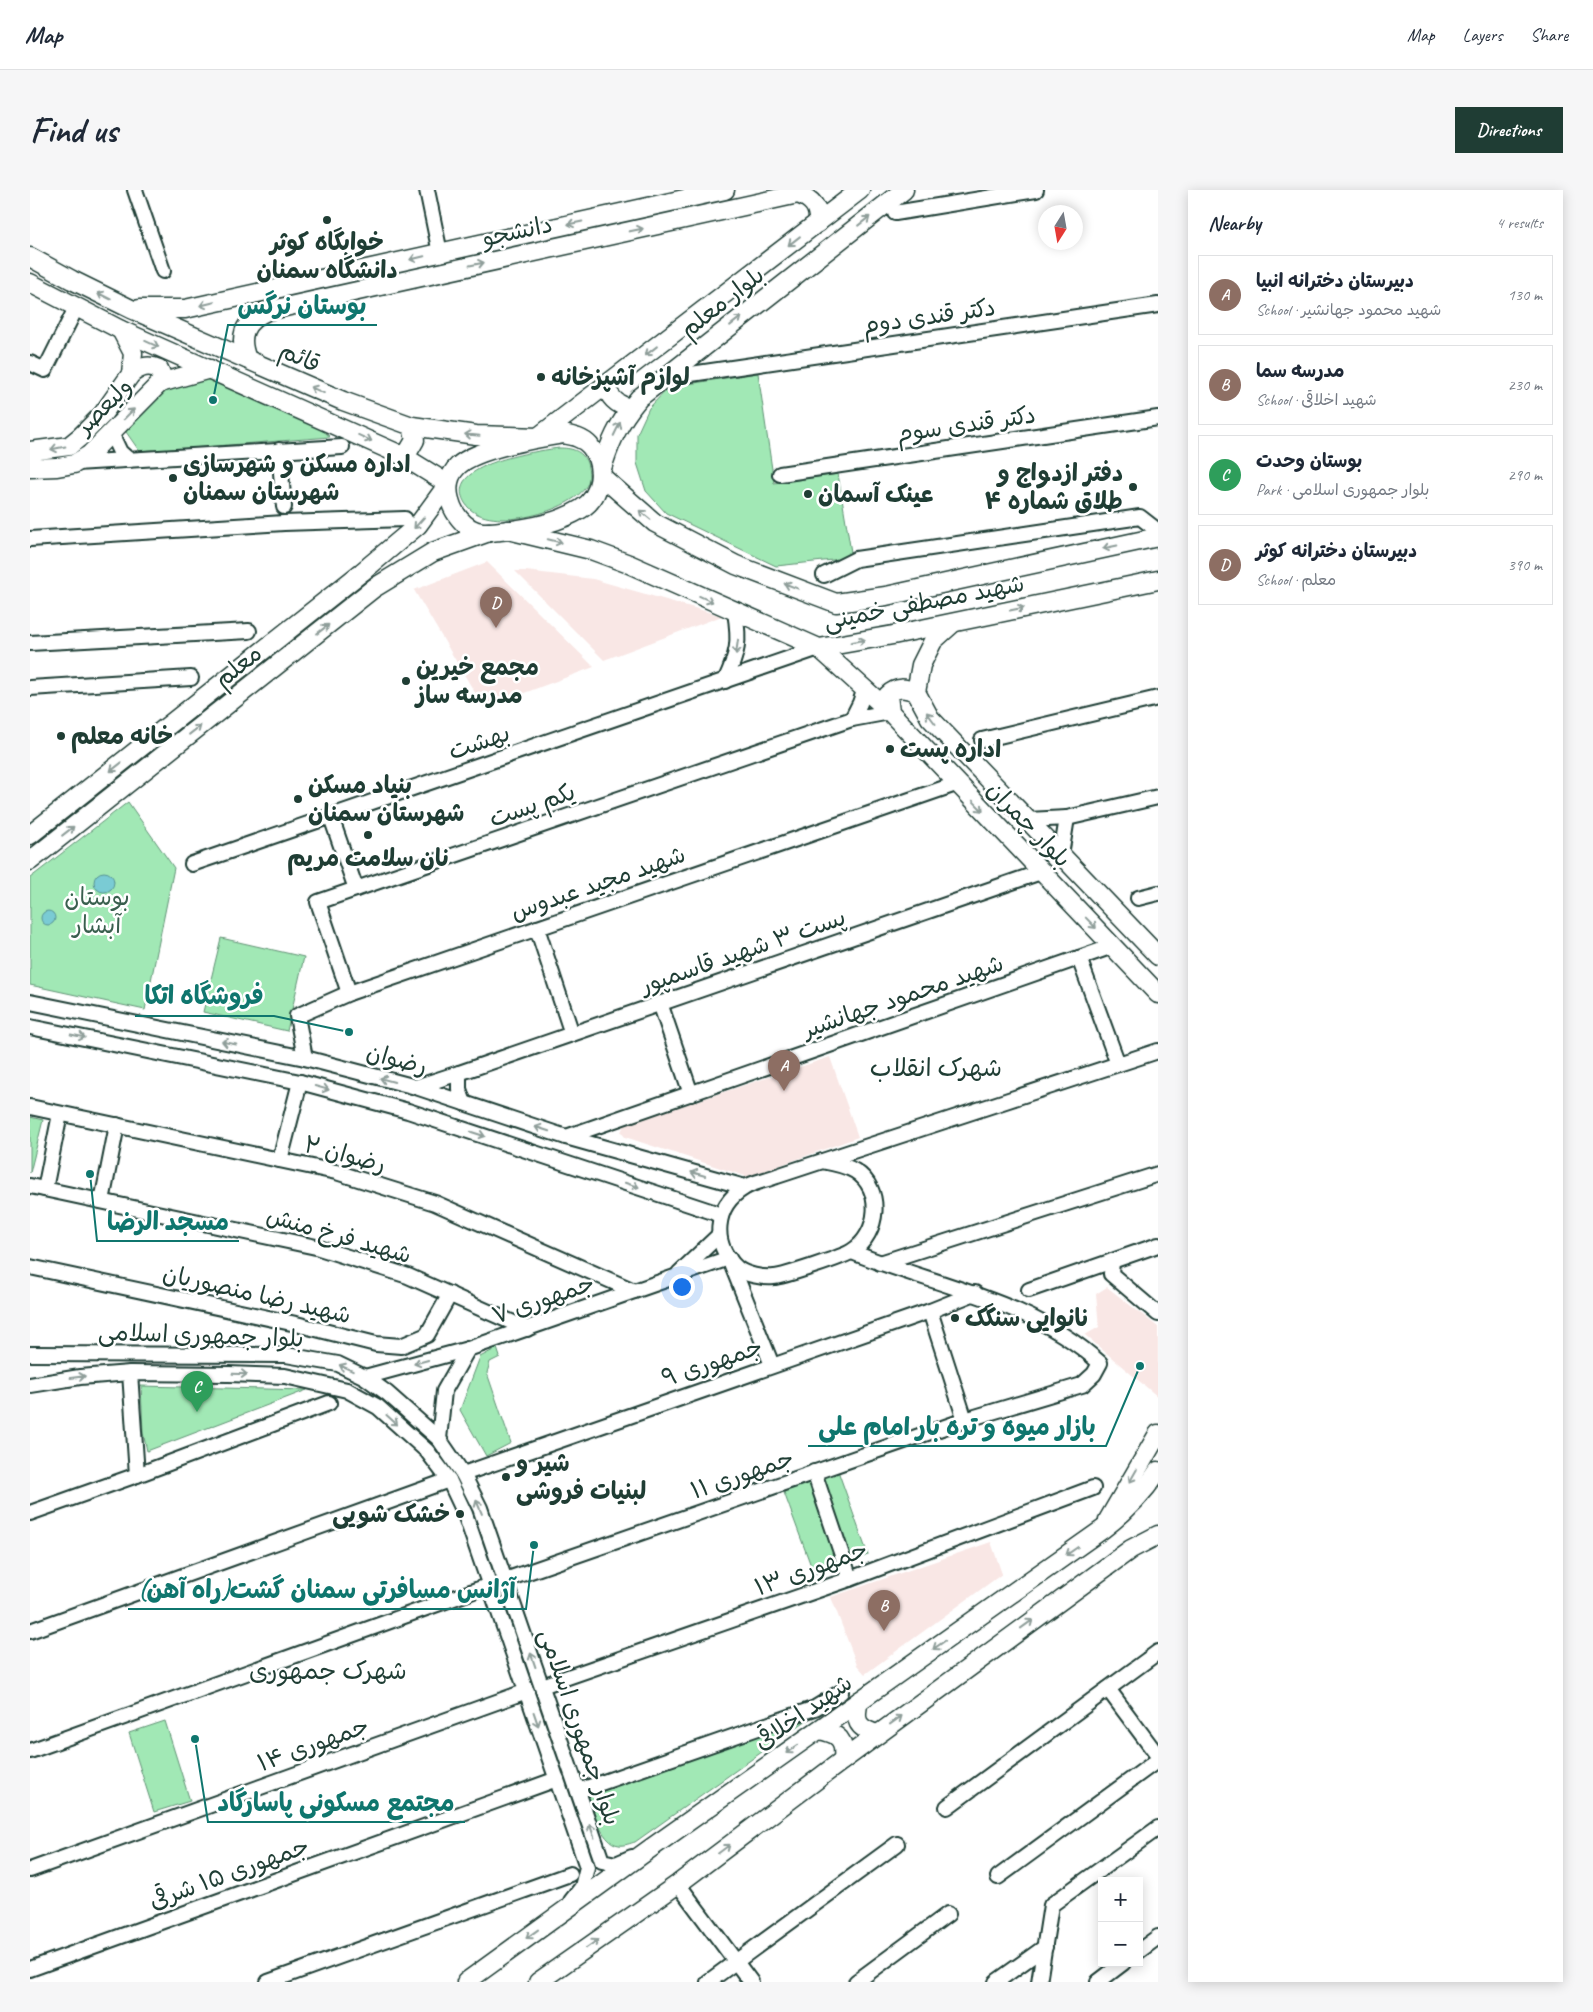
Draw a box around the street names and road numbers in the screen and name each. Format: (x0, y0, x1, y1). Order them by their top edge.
street label: دانشجو (478, 209, 555, 253)
street label: بلوار معلم (674, 260, 772, 347)
street label: دکتر قندی دوم (861, 292, 998, 344)
street label: قائم (274, 335, 325, 382)
street label: ولیعصر (68, 371, 139, 442)
street label: دکتر قندی سوم (895, 399, 1038, 452)
street label: شهید مصطفی خمینی (821, 568, 1027, 636)
street label: معلم (208, 638, 270, 696)
street label: بهشت (444, 718, 514, 766)
street label: بلوار چمران (980, 774, 1078, 874)
street label: یکم پست (485, 776, 580, 837)
street label: شهید مجید عبدوس (507, 839, 689, 927)
street label: پست ۳ شهید قاسمپور (634, 902, 850, 1001)
street label: شهید محمود جهانشیر (797, 948, 1007, 1045)
street label: رضوان (363, 1037, 431, 1081)
street label: رضوان ۲ (301, 1129, 389, 1179)
street label: شهید فرخ منش (263, 1200, 415, 1271)
street label: شهید رضا منصوریان (160, 1258, 354, 1330)
street label: جمهوری ۷ (488, 1267, 599, 1331)
street label: بلوار جمهوری اسلامی (98, 1316, 304, 1355)
street label: جمهوری ۹ (658, 1331, 767, 1394)
street label: جمهوری ۱۱ (687, 1442, 798, 1507)
street label: جمهوری ۱۳ (750, 1534, 872, 1603)
street label: بلوار جمهوری اسلامی (531, 1625, 628, 1830)
street label: شهید اخلاقی (748, 1667, 858, 1757)
street label: جمهوری ۱۴ (253, 1710, 373, 1779)
street label: جمهوری ۱۵ شرقی (145, 1830, 313, 1917)

